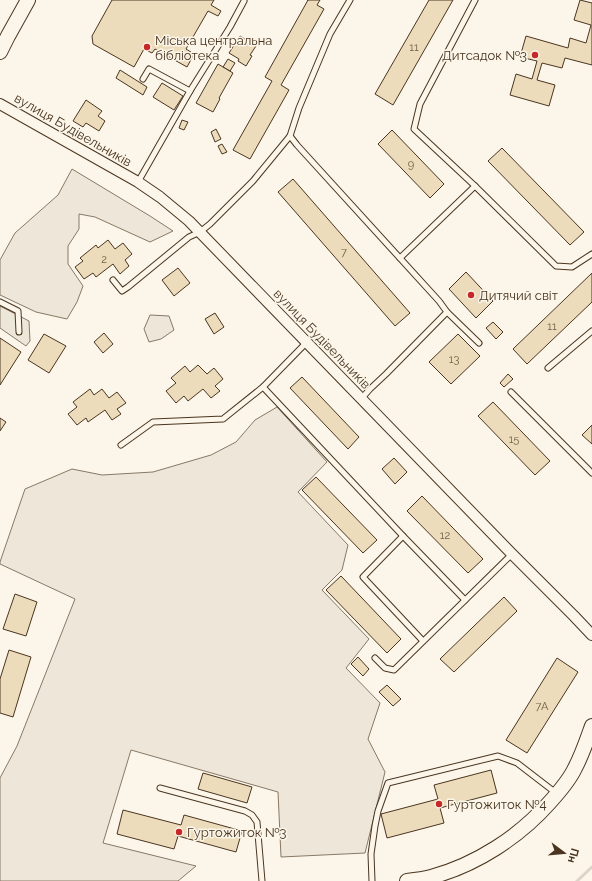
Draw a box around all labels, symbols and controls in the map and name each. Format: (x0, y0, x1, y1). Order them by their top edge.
place label: Міська центральна бібліотека (155, 33, 272, 63)
house number: 11 (409, 41, 419, 54)
marker: Міська центральна бібліотека (142, 42, 152, 52)
place label: Дитсадок №3 (442, 48, 527, 63)
marker: Дитсадок №3 (530, 50, 540, 60)
street label: вулиця Будівельників (12, 90, 134, 170)
house number: 9 (408, 158, 414, 171)
house number: 7 (341, 246, 347, 259)
house number: 2 (101, 253, 107, 266)
street label: вулиця Будівельників (270, 286, 374, 392)
place label: Дитячий світ (479, 288, 558, 303)
marker: Дитячий світ (466, 290, 476, 300)
house number: 11 (547, 320, 557, 333)
house number: 13 (449, 353, 459, 366)
house number: 15 (509, 433, 519, 446)
house number: 12 (440, 529, 450, 542)
house number: 7А (536, 700, 549, 713)
place label: Гуртожиток №4 (447, 797, 547, 812)
marker: Гуртожиток №4 (434, 799, 444, 809)
place label: Гуртожиток №3 (187, 825, 287, 840)
marker: Гуртожиток №3 (174, 827, 184, 837)
north arrow (544, 833, 584, 873)
text: Пн (565, 847, 581, 864)

